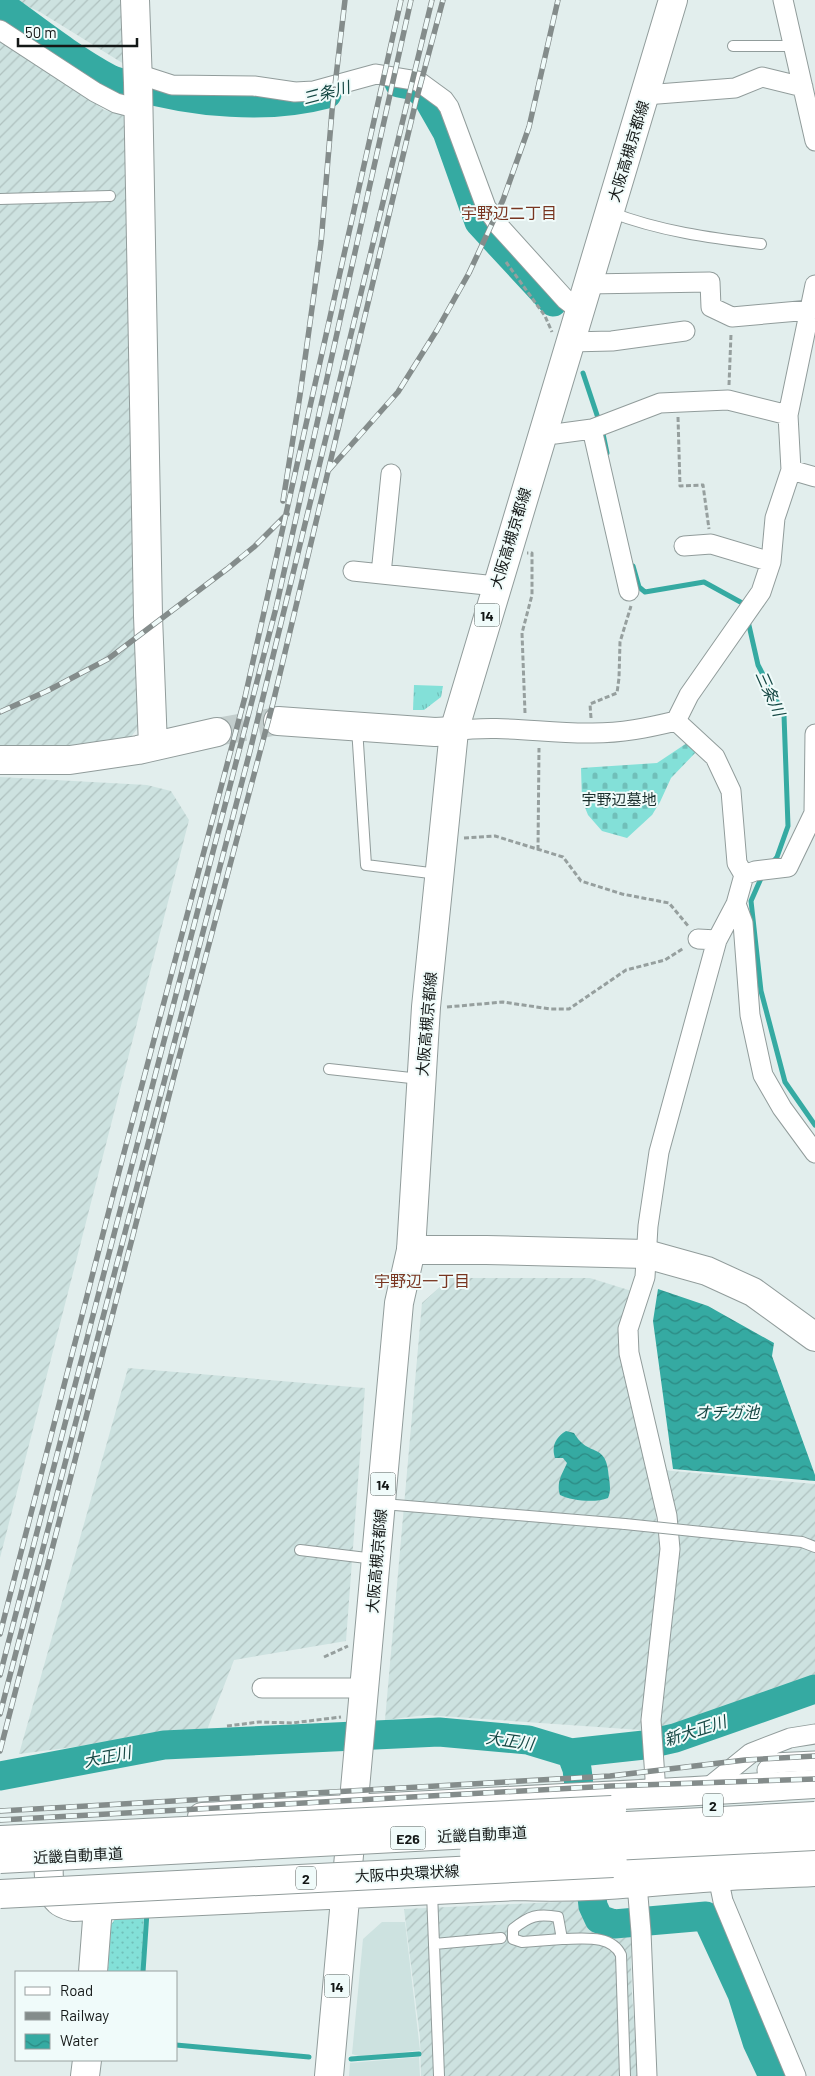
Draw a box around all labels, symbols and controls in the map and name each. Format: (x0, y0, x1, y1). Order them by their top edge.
scale bar (18, 15, 136, 47)
text: 50 m (25, 23, 57, 41)
water label: 三条川 (300, 76, 354, 107)
street label: 大阪高槻京都線 (604, 98, 652, 204)
district label: 宇野辺二丁目 (461, 203, 557, 222)
street label: 大阪高槻京都線 (486, 485, 534, 591)
road number: 14 (474, 604, 500, 626)
water label: 三条川 (753, 667, 790, 721)
park label: 宇野辺墓地 (581, 790, 657, 808)
street label: 大阪高槻京都線 (412, 971, 440, 1077)
district label: 宇野辺一丁目 (374, 1271, 470, 1290)
water label: オチガ池 (695, 1402, 761, 1421)
road number: 14 (370, 1472, 396, 1496)
street label: 大阪高槻京都線 (362, 1508, 390, 1614)
water label: 新大正川 (662, 1710, 730, 1749)
water label: 大正川 (485, 1727, 537, 1753)
water label: 大正川 (82, 1742, 134, 1770)
road number: 2 (703, 1794, 723, 1816)
street label: 近畿自動車道 (437, 1823, 527, 1845)
road number: E26 (390, 1826, 426, 1850)
street label: 近畿自動車道 (33, 1844, 123, 1866)
street label: 大阪中央環状線 (354, 1861, 460, 1885)
road number: 2 (296, 1866, 316, 1890)
legend (15, 1971, 178, 2061)
road number: 14 (324, 1974, 350, 1998)
text: Road (60, 1981, 93, 1999)
text: Railway (60, 2006, 109, 2024)
text: Water (60, 2031, 99, 2049)

